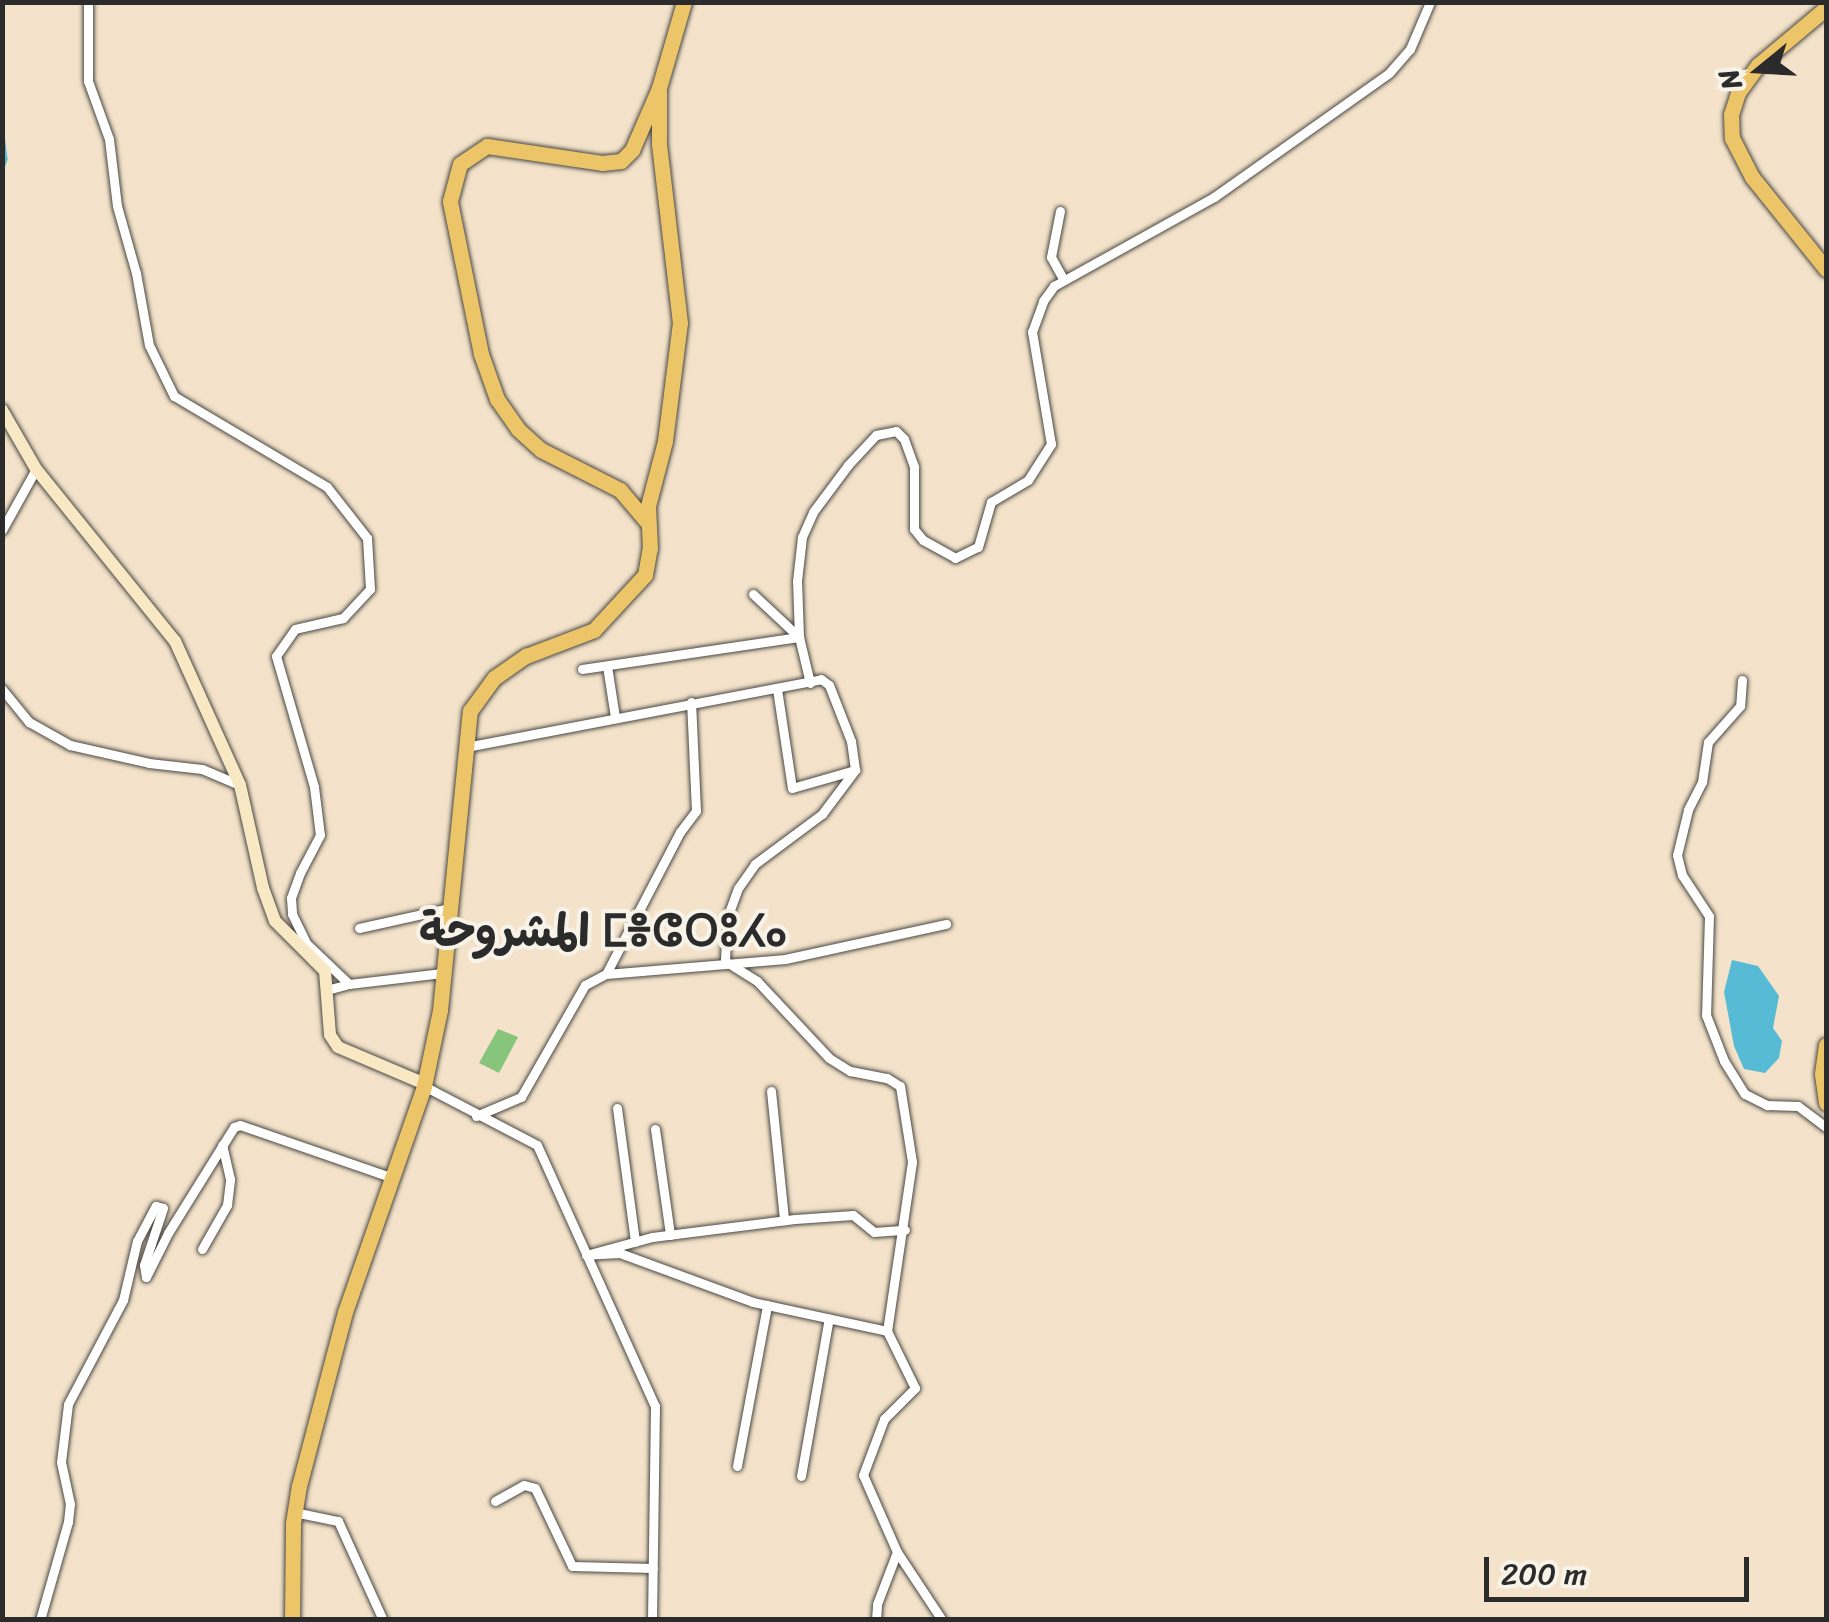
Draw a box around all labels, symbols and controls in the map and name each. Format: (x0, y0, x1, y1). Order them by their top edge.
north arrow (1709, 20, 1809, 120)
text: N (1704, 63, 1756, 96)
district label: المشروحة ⵎⴻⵛⵔⵓⵃⴰ (419, 905, 787, 959)
scale bar (1489, 1537, 1754, 1599)
text: 200 m (1501, 1547, 1587, 1601)

